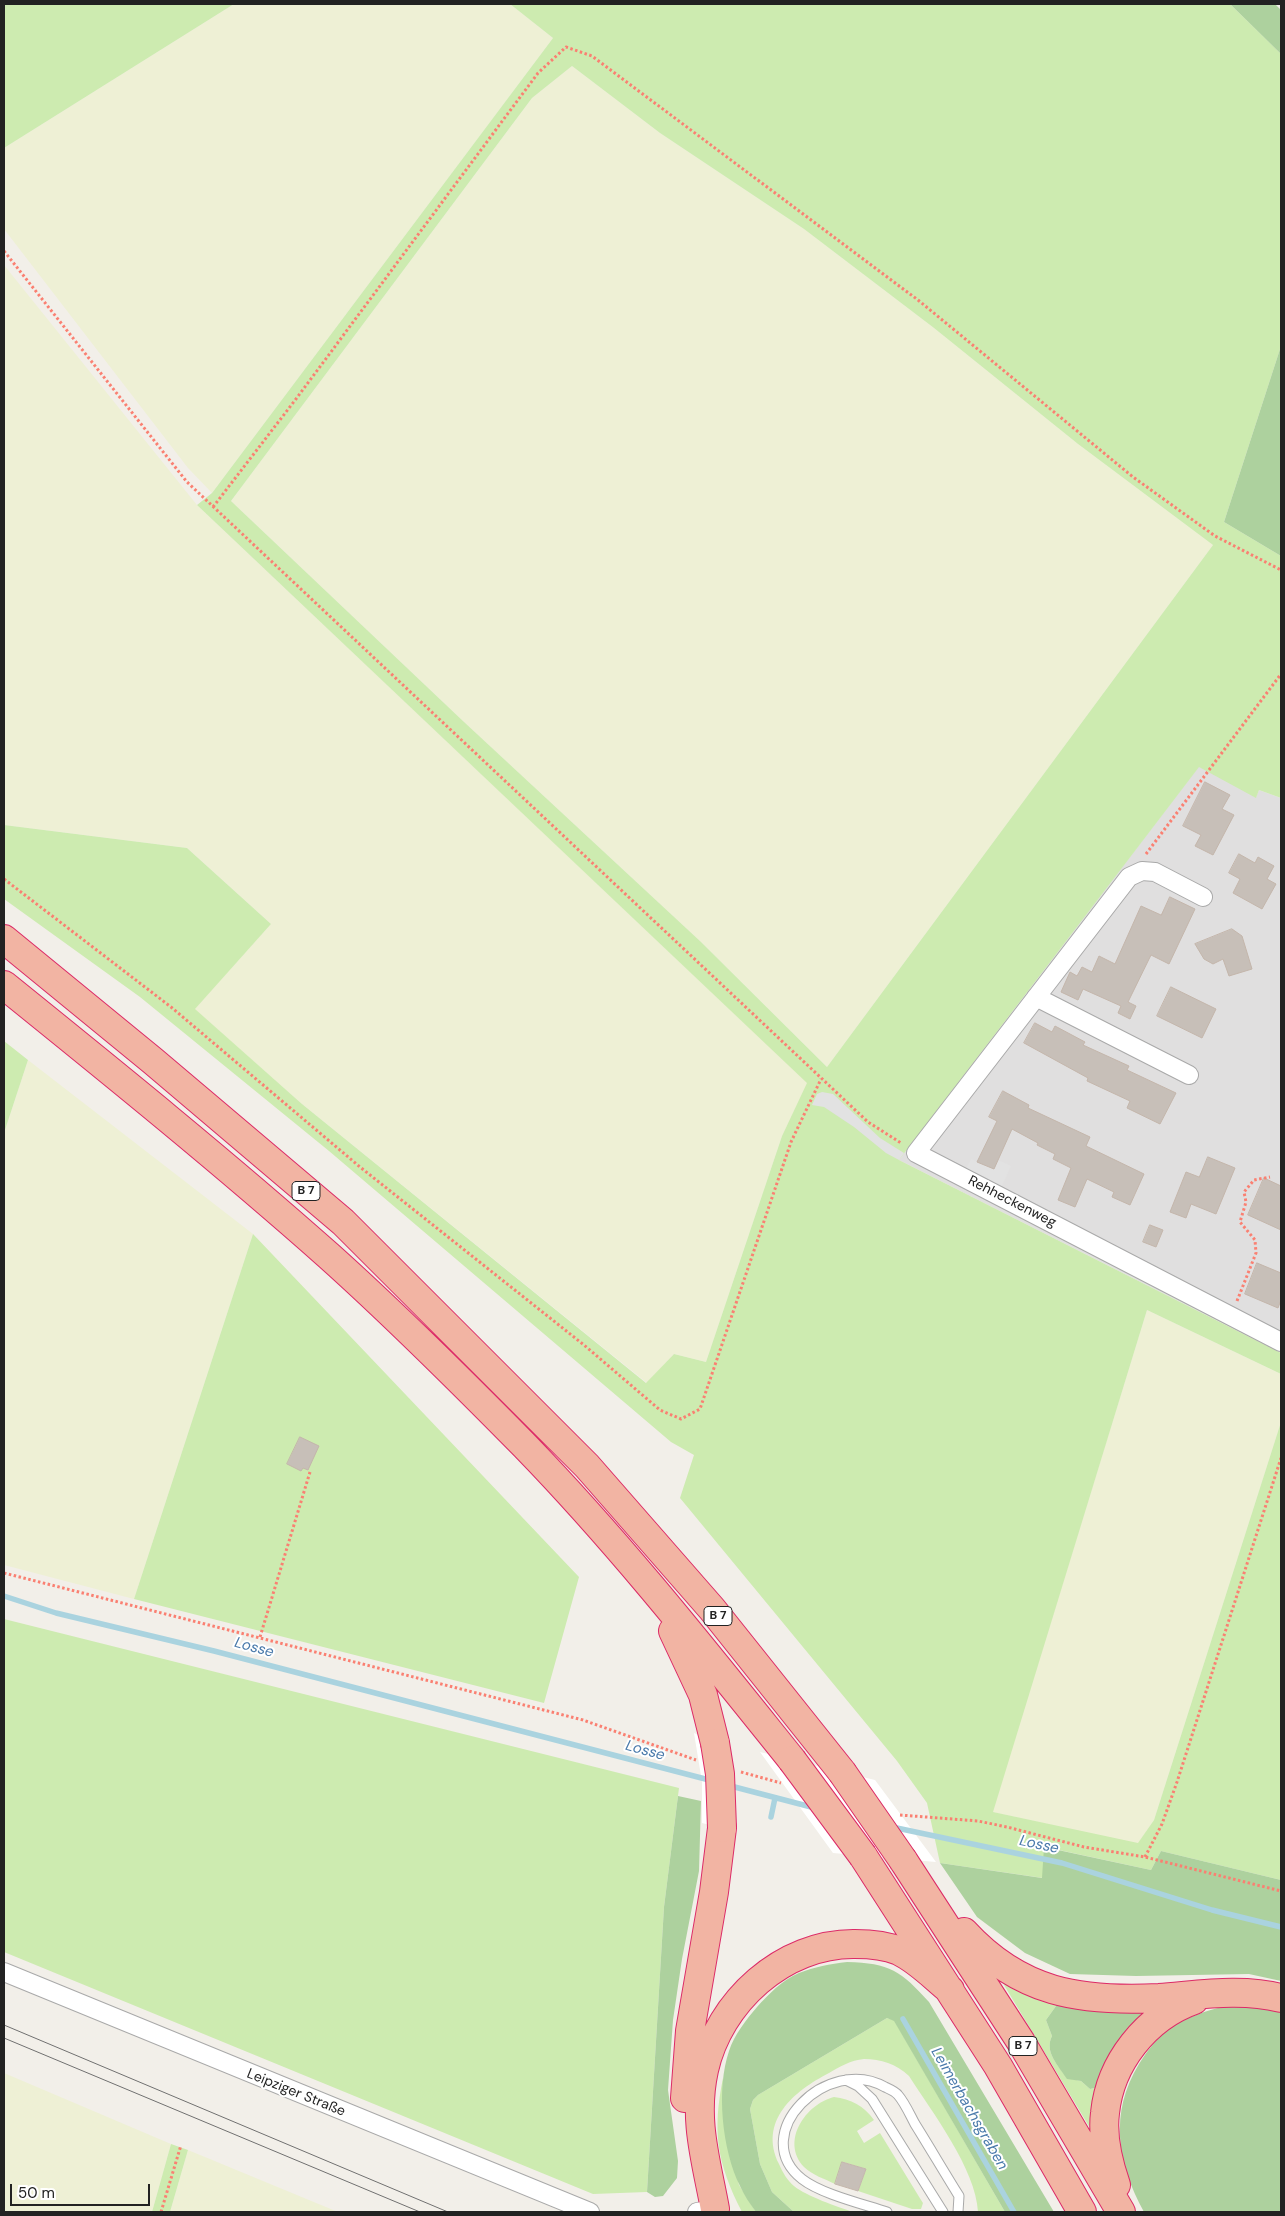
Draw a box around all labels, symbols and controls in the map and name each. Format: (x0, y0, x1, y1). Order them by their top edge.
street label: Rehheckenweg (965, 1173, 1059, 1231)
road number: B 7 (292, 1182, 320, 1200)
road number: B 7 (704, 1606, 732, 1625)
water label: Losse (232, 1634, 276, 1662)
water label: Losse (623, 1737, 667, 1765)
water label: Losse (1018, 1832, 1060, 1858)
road number: B 7 (1009, 2036, 1037, 2056)
water label: Leimerbachsgraben (927, 2045, 1011, 2173)
street label: Leipziger Straße (244, 2066, 348, 2120)
scale bar (12, 2174, 152, 2206)
text: 50 m (18, 2183, 55, 2203)

